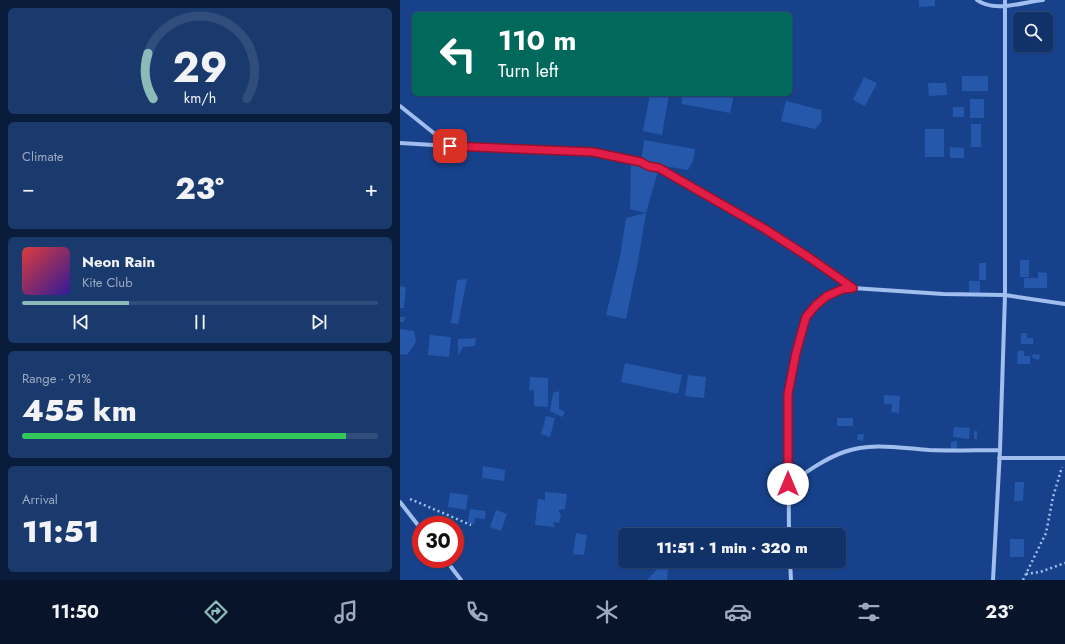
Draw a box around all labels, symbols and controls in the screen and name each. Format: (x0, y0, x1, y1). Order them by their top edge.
map controls (1013, 12, 1053, 52)
button: search (1013, 12, 1053, 52)
text: 110 m (498, 20, 576, 61)
icon: left (432, 28, 484, 80)
text: 29 (172, 37, 228, 98)
text: Turn left (498, 58, 558, 84)
text: km/h (184, 88, 216, 108)
pin (433, 129, 467, 163)
icon: arrive (439, 135, 461, 157)
text: Climate (22, 147, 63, 166)
text: 23° (175, 167, 224, 210)
text: − (22, 172, 35, 204)
text: + (364, 172, 378, 204)
text: Neon Rain (82, 251, 155, 273)
text: Kite Club (82, 273, 133, 292)
icon: previous (70, 311, 92, 333)
icon: pause (189, 311, 211, 333)
icon: next (308, 311, 330, 333)
text: Range · 91% (22, 369, 91, 388)
text: 455 km (22, 389, 137, 432)
position arrow (767, 463, 809, 505)
text: Arrival (22, 490, 58, 509)
text: 11:51 (22, 510, 99, 553)
speed limit sign: 30 (412, 516, 464, 568)
text: 11:51 · 1 min · 320 m (656, 537, 808, 559)
icon: directions (202, 598, 230, 626)
icon: music (332, 598, 360, 626)
icon: phone (463, 598, 491, 626)
icon: climate (593, 598, 621, 626)
icon: car (724, 598, 752, 626)
icon: filters (855, 598, 883, 626)
text: 11:50 (51, 599, 99, 625)
text: 23° (985, 599, 1014, 625)

